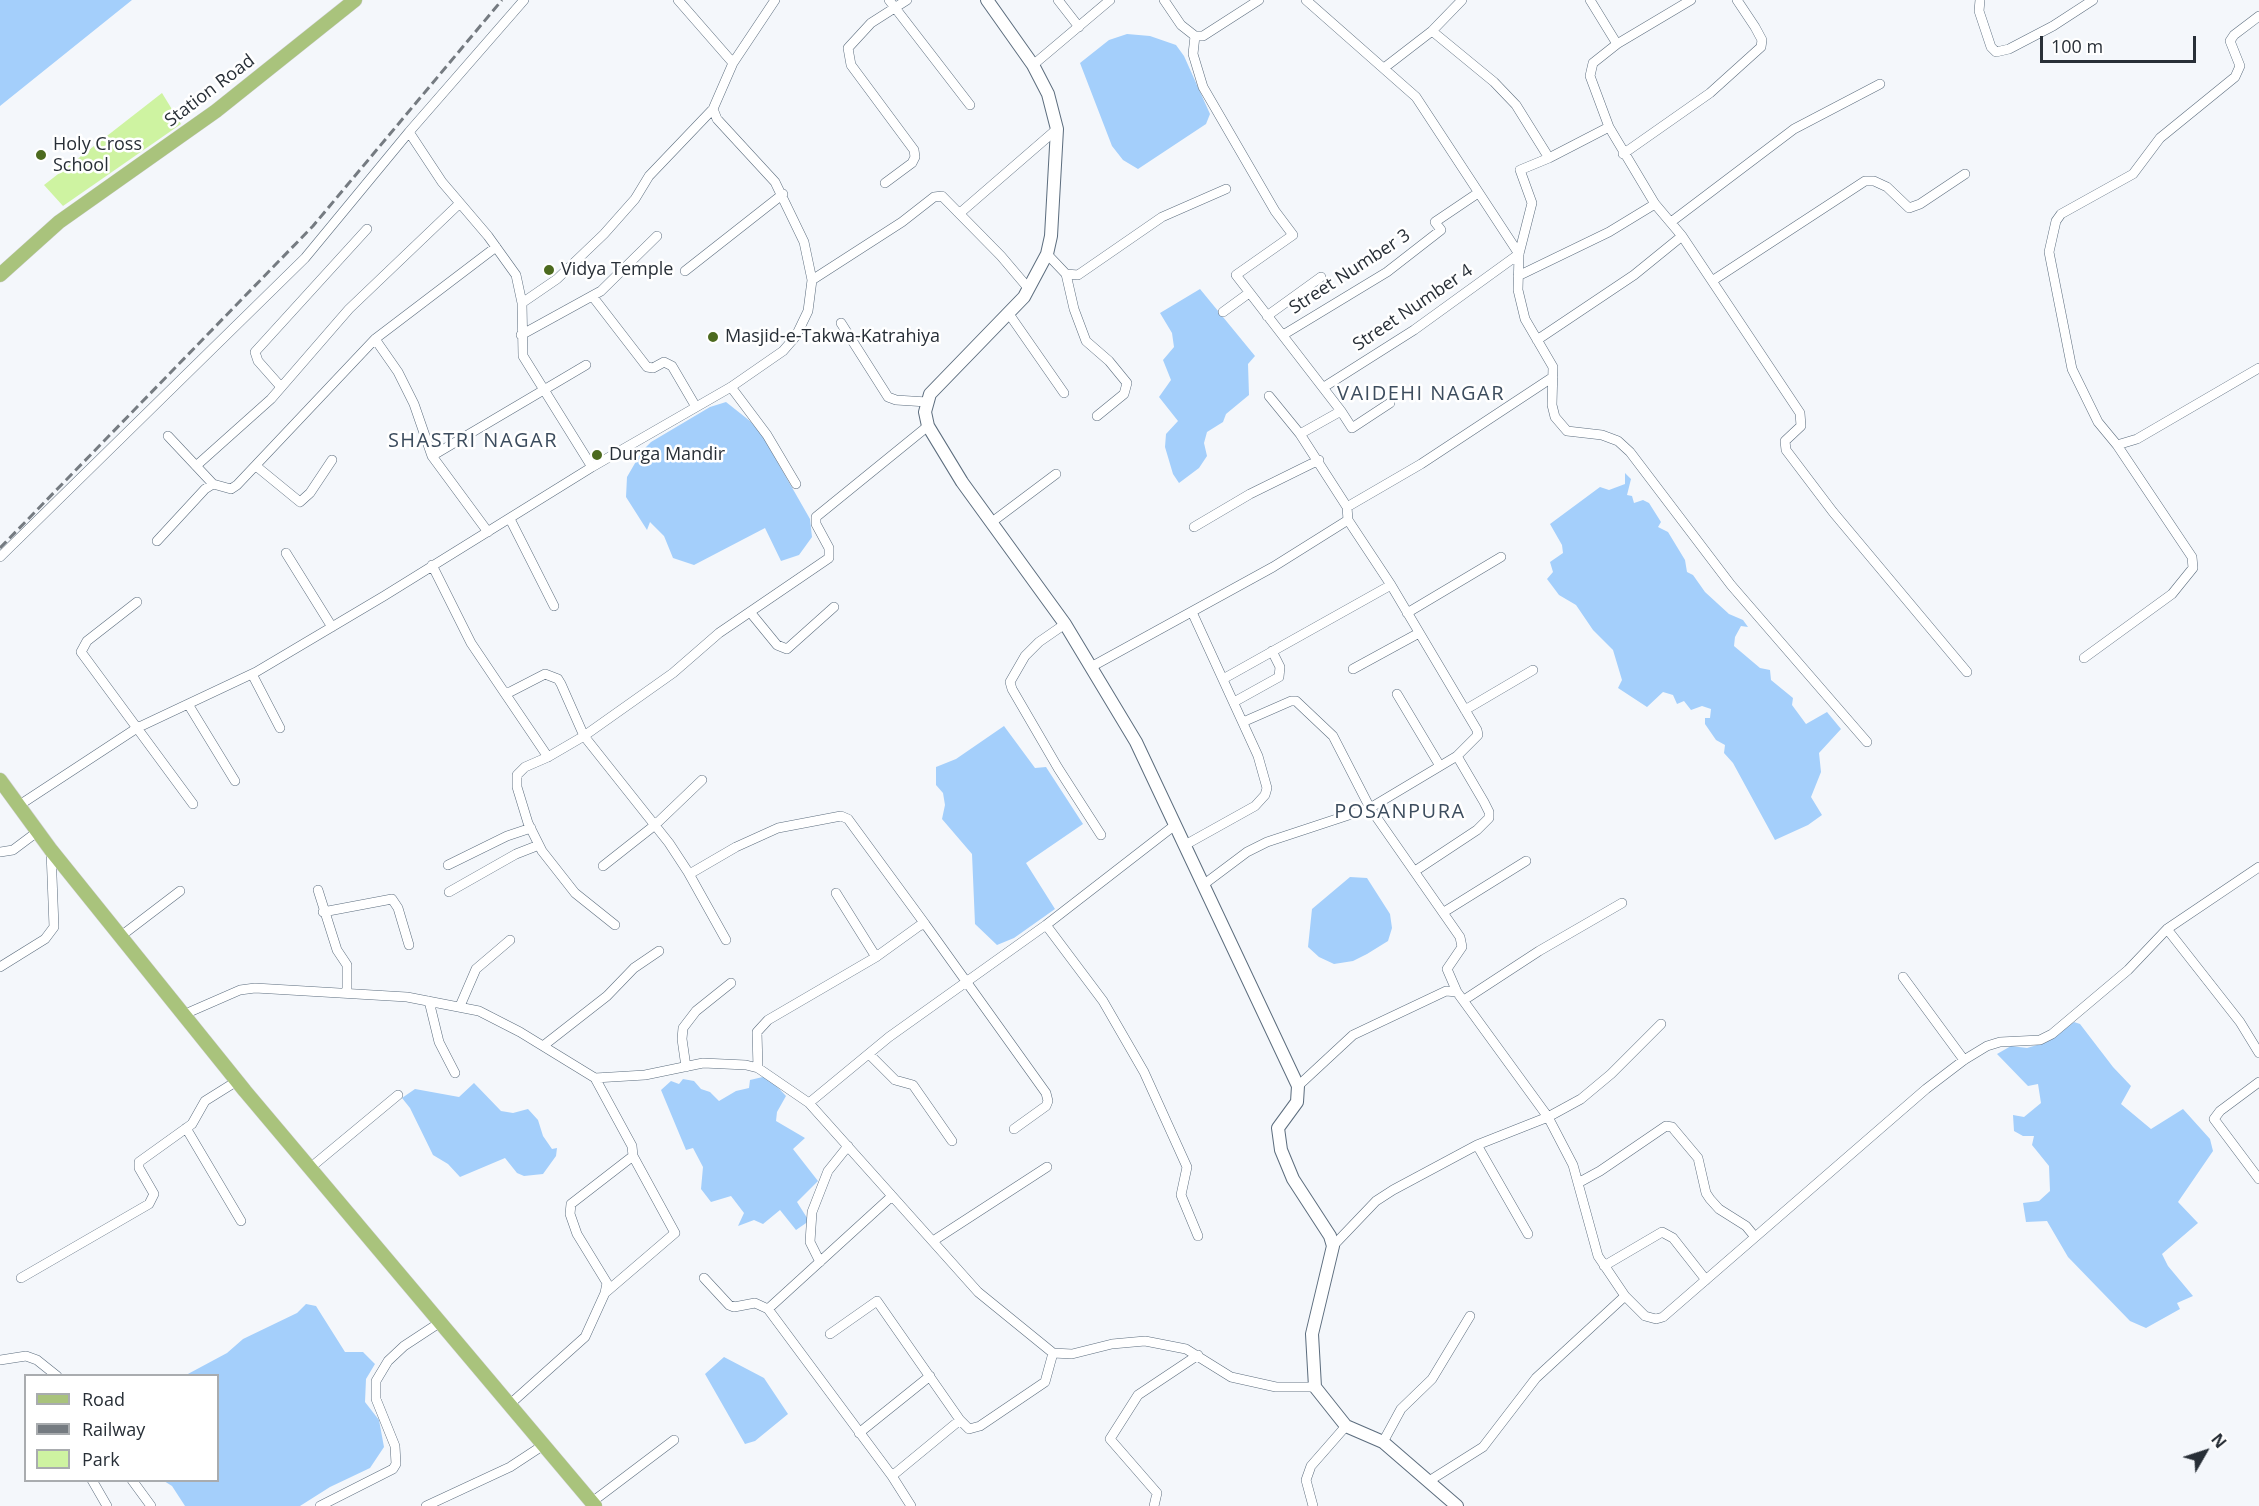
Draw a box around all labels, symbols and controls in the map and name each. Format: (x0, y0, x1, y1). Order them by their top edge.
scale bar (2043, 24, 2199, 62)
text: 100 m (2051, 34, 2103, 58)
street label: Station Road (161, 50, 259, 132)
place label: Holy Cross School (53, 134, 142, 176)
marker: Holy Cross School (34, 148, 48, 162)
street label: Street Number 3 (1286, 225, 1414, 319)
place label: Vidya Temple (561, 259, 673, 281)
street label: Street Number 4 (1349, 260, 1477, 356)
marker: Vidya Temple (542, 263, 556, 277)
place label: Masjid-e-Takwa-Katrahiya (725, 326, 940, 348)
marker: Masjid-e-Takwa-Katrahiya (706, 330, 720, 344)
district label: VAIDEHI NAGAR (1337, 382, 1505, 406)
district label: SHASTRI NAGAR (388, 429, 558, 453)
place label: Durga Mandir (609, 444, 725, 466)
marker: Durga Mandir (590, 448, 604, 462)
district label: POSANPURA (1334, 800, 1466, 824)
legend (24, 1374, 219, 1482)
text: Road (82, 1387, 125, 1411)
text: Railway (82, 1417, 145, 1441)
north arrow (2175, 1422, 2235, 1482)
text: N (2206, 1429, 2232, 1453)
text: Park (82, 1447, 120, 1471)

